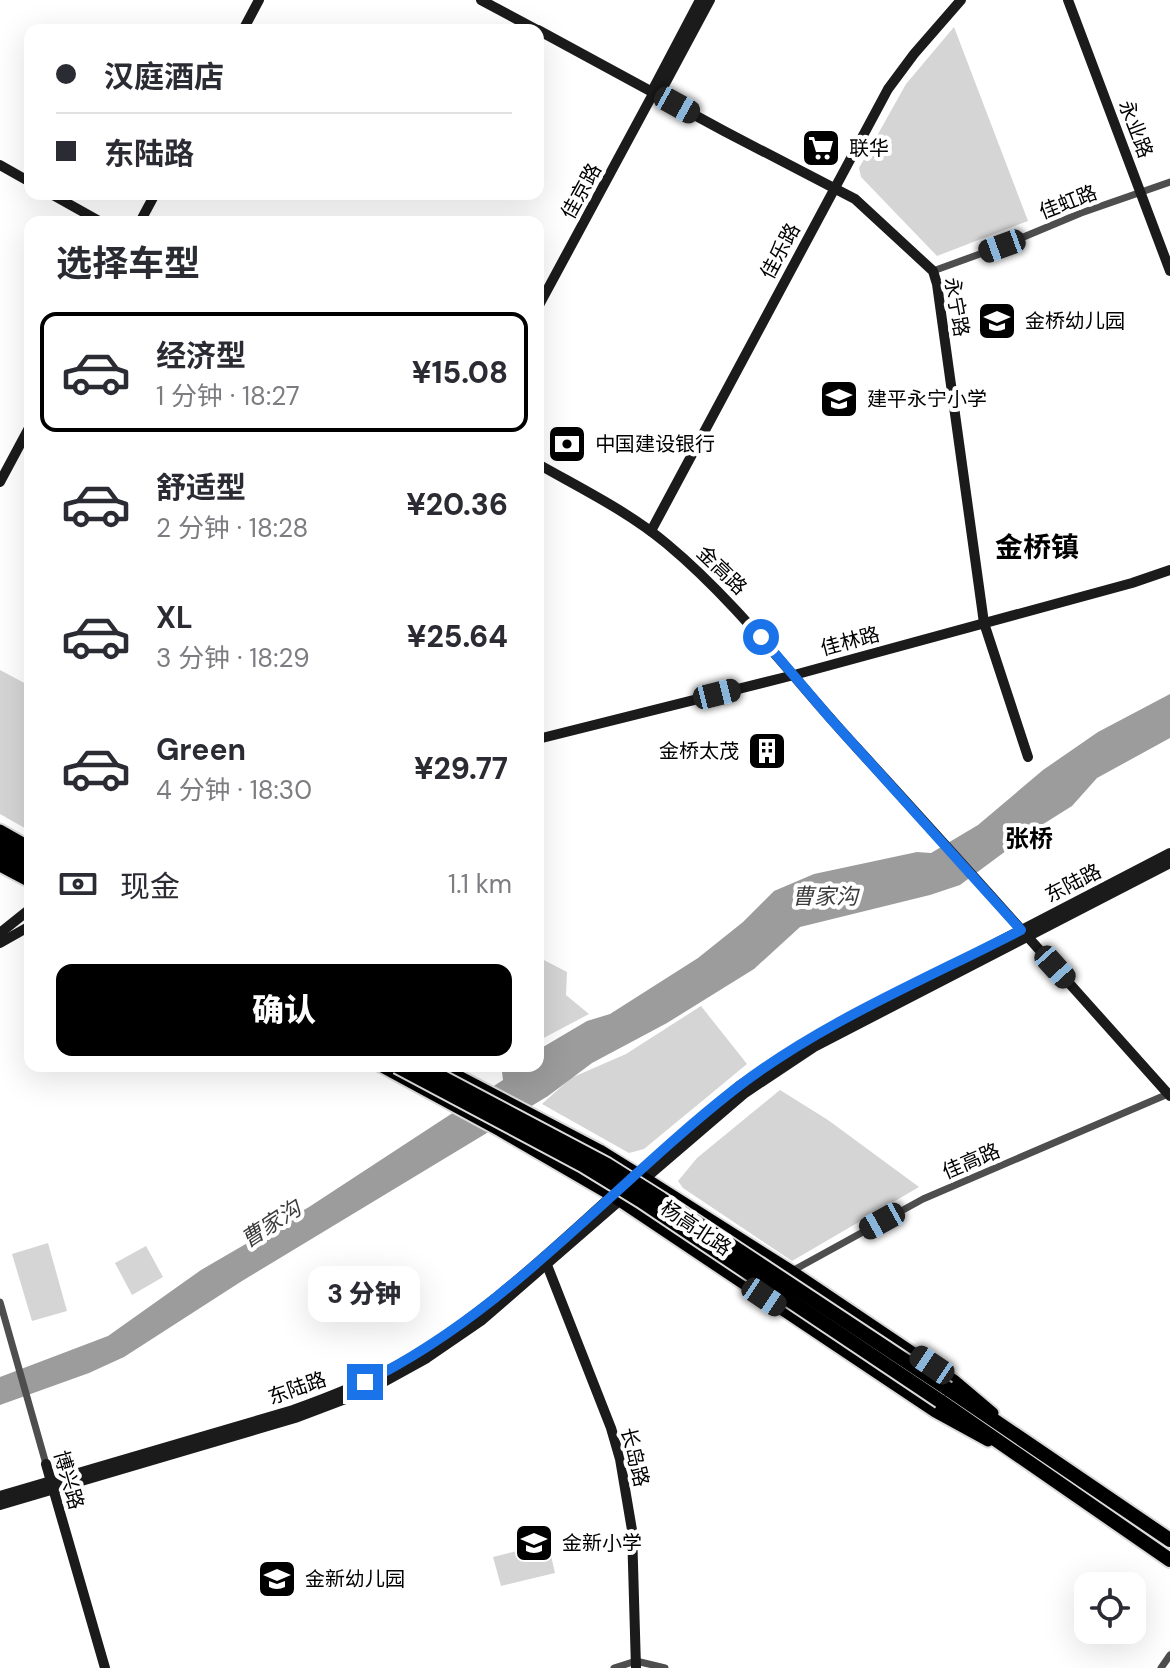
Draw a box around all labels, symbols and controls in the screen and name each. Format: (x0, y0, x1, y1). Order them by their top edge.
text: 汉庭酒店 (104, 57, 224, 96)
car (650, 83, 704, 127)
street label: 永业路 (1113, 96, 1159, 162)
supermarket icon: 联华 (800, 127, 842, 169)
text: 东陆路 (104, 134, 194, 173)
place label: 联华 (849, 135, 889, 161)
street label: 佳京路 (555, 158, 607, 224)
street label: 佳虹路 (1035, 179, 1101, 225)
street label: 佳乐路 (754, 218, 806, 284)
car (975, 227, 1029, 265)
text: 选择车型 (56, 240, 200, 287)
street label: 永宁路 (939, 275, 975, 339)
school or university icon: 金桥幼儿园 (976, 300, 1018, 342)
place label: 金桥幼儿园 (1025, 308, 1125, 334)
icon: car (60, 336, 132, 408)
text: 经济型 (156, 336, 246, 375)
text: ¥15.08 (412, 353, 508, 392)
school or university icon: 建平永宁小学 (818, 378, 860, 420)
text: 1 分钟 · 18:27 (156, 379, 300, 413)
place label: 建平永宁小学 (867, 386, 987, 412)
bank icon: 中国建设银行 (546, 423, 588, 465)
place label: 中国建设银行 (595, 431, 715, 457)
icon: car (60, 468, 132, 540)
text: 舒适型 (156, 468, 246, 507)
text: ¥20.36 (406, 485, 508, 524)
text: 2 分钟 · 18:28 (156, 511, 308, 545)
district label: 金桥镇 (995, 529, 1079, 566)
street label: 金高路 (691, 540, 753, 600)
text: XL (156, 598, 193, 637)
icon: car (60, 600, 132, 672)
text: ¥25.64 (407, 617, 508, 656)
route start (743, 619, 779, 655)
street label: 佳林路 (818, 621, 882, 661)
text: 3 分钟 · 18:29 (156, 641, 309, 675)
car (691, 677, 743, 711)
text: Green (156, 730, 246, 769)
building icon: 金桥太茂 (746, 730, 788, 772)
icon: car (60, 732, 132, 804)
place label: 金桥太茂 (659, 738, 739, 764)
text: ¥29.77 (414, 749, 508, 788)
text: 4 分钟 · 18:30 (156, 773, 312, 807)
district label: 张桥 (1005, 823, 1053, 854)
street label: 东陆路 (1040, 858, 1106, 908)
icon: cash (56, 862, 100, 906)
text: 现金 (120, 867, 180, 906)
text: 1.1 km (448, 867, 512, 901)
water label: 曹家沟 (792, 882, 860, 911)
car (1030, 941, 1080, 993)
button: 确认 (56, 964, 512, 1056)
street label: 佳高路 (938, 1137, 1004, 1185)
water label: 曹家沟 (235, 1193, 308, 1254)
street label: 杨高北路 (656, 1195, 736, 1261)
car (855, 1199, 909, 1243)
callout: 3 分钟 (309, 1266, 421, 1322)
car (737, 1274, 791, 1320)
text: 3 分钟 (327, 1277, 401, 1311)
car (905, 1342, 959, 1388)
route end (347, 1364, 383, 1400)
street label: 东陆路 (264, 1366, 330, 1410)
street label: 长岛路 (615, 1425, 655, 1489)
street label: 博兴路 (48, 1448, 90, 1512)
school or university icon: 金新小学 (513, 1522, 555, 1564)
place label: 金新小学 (562, 1530, 642, 1556)
school or university icon: 金新幼儿园 (256, 1558, 298, 1600)
place label: 金新幼儿园 (305, 1566, 405, 1592)
map controls (1074, 1572, 1146, 1644)
button: locate (1074, 1572, 1146, 1644)

